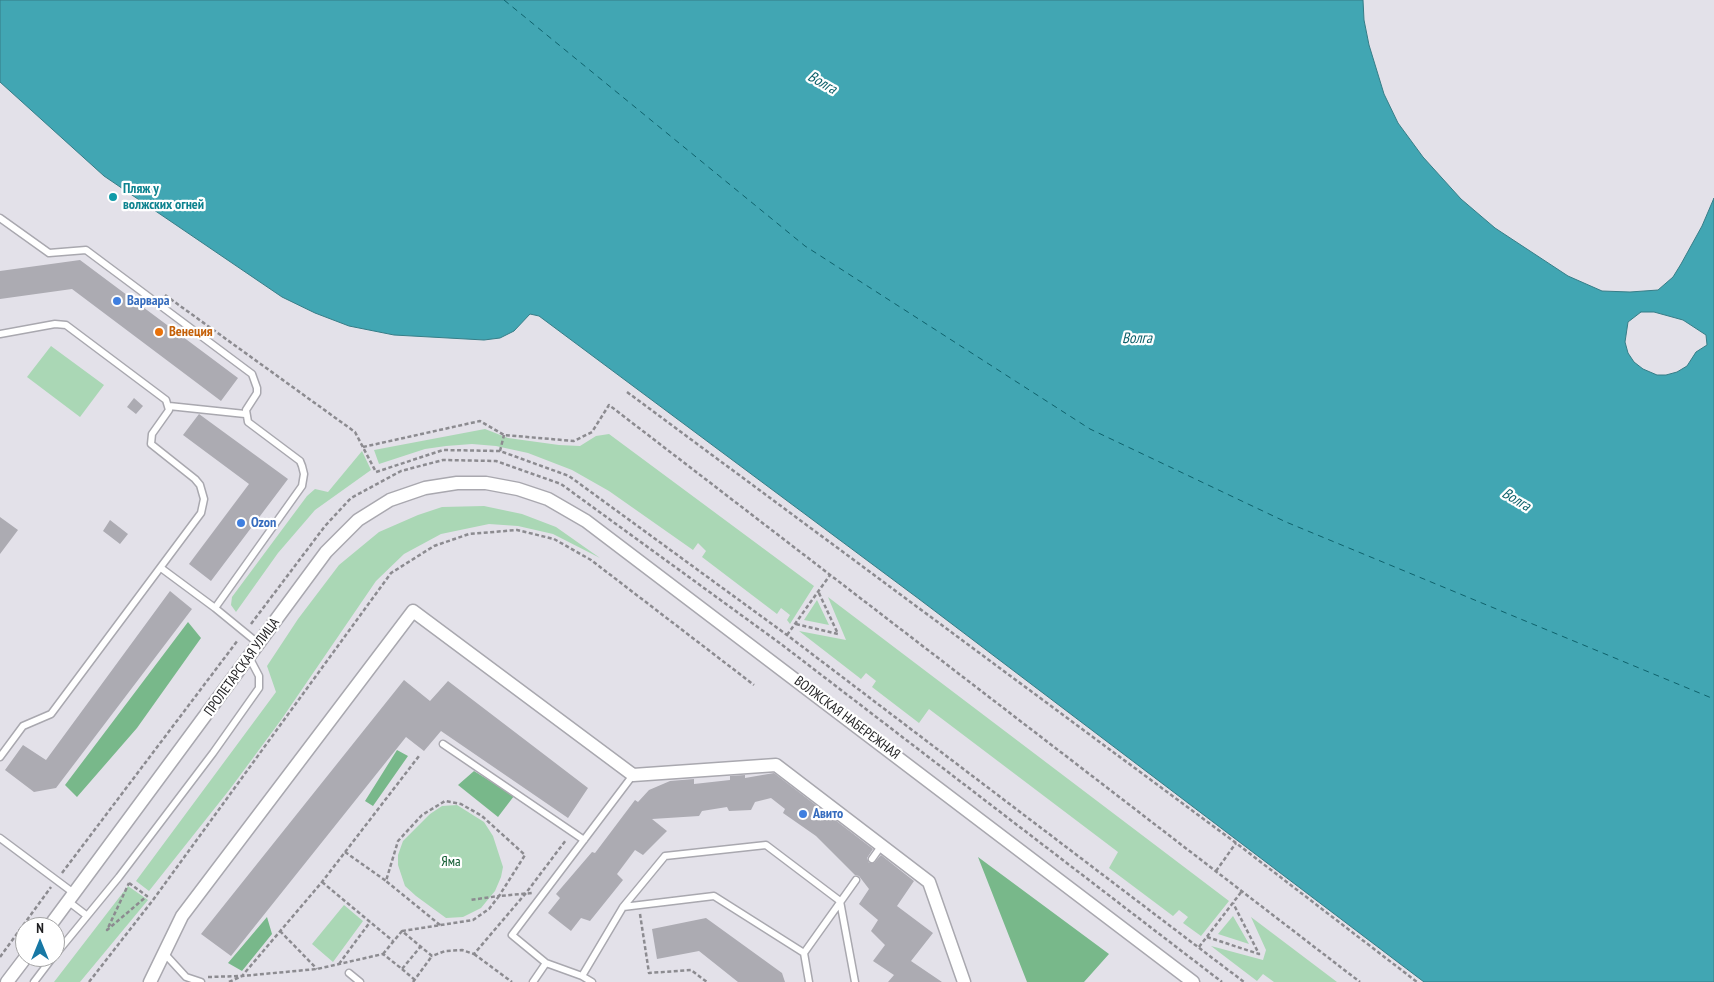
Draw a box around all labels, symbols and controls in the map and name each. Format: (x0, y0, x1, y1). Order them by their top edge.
water label: Волга (804, 68, 840, 98)
place label: Пляж у волжских огней (123, 181, 204, 213)
marker: Пляж у волжских огней (107, 191, 119, 203)
place label: Варвара (127, 293, 170, 309)
marker: Варвара (111, 295, 123, 307)
place label: Венеция (169, 324, 213, 340)
marker: Венеция (153, 326, 165, 338)
water label: Волга (1122, 330, 1152, 348)
water label: Волга (1498, 485, 1534, 515)
place label: Ozon (251, 515, 276, 531)
marker: Ozon (235, 517, 247, 529)
street label: ПРОЛЕТАРСКАЯ УЛИЦА (201, 615, 283, 719)
street label: ВОЛЖСКАЯ НАБЕРЕЖНАЯ (791, 673, 903, 763)
place label: Авито (813, 806, 843, 822)
marker: Авито (797, 808, 809, 820)
park label: Яма (441, 854, 461, 870)
north arrow (15, 917, 65, 967)
text: N (36, 919, 44, 937)

